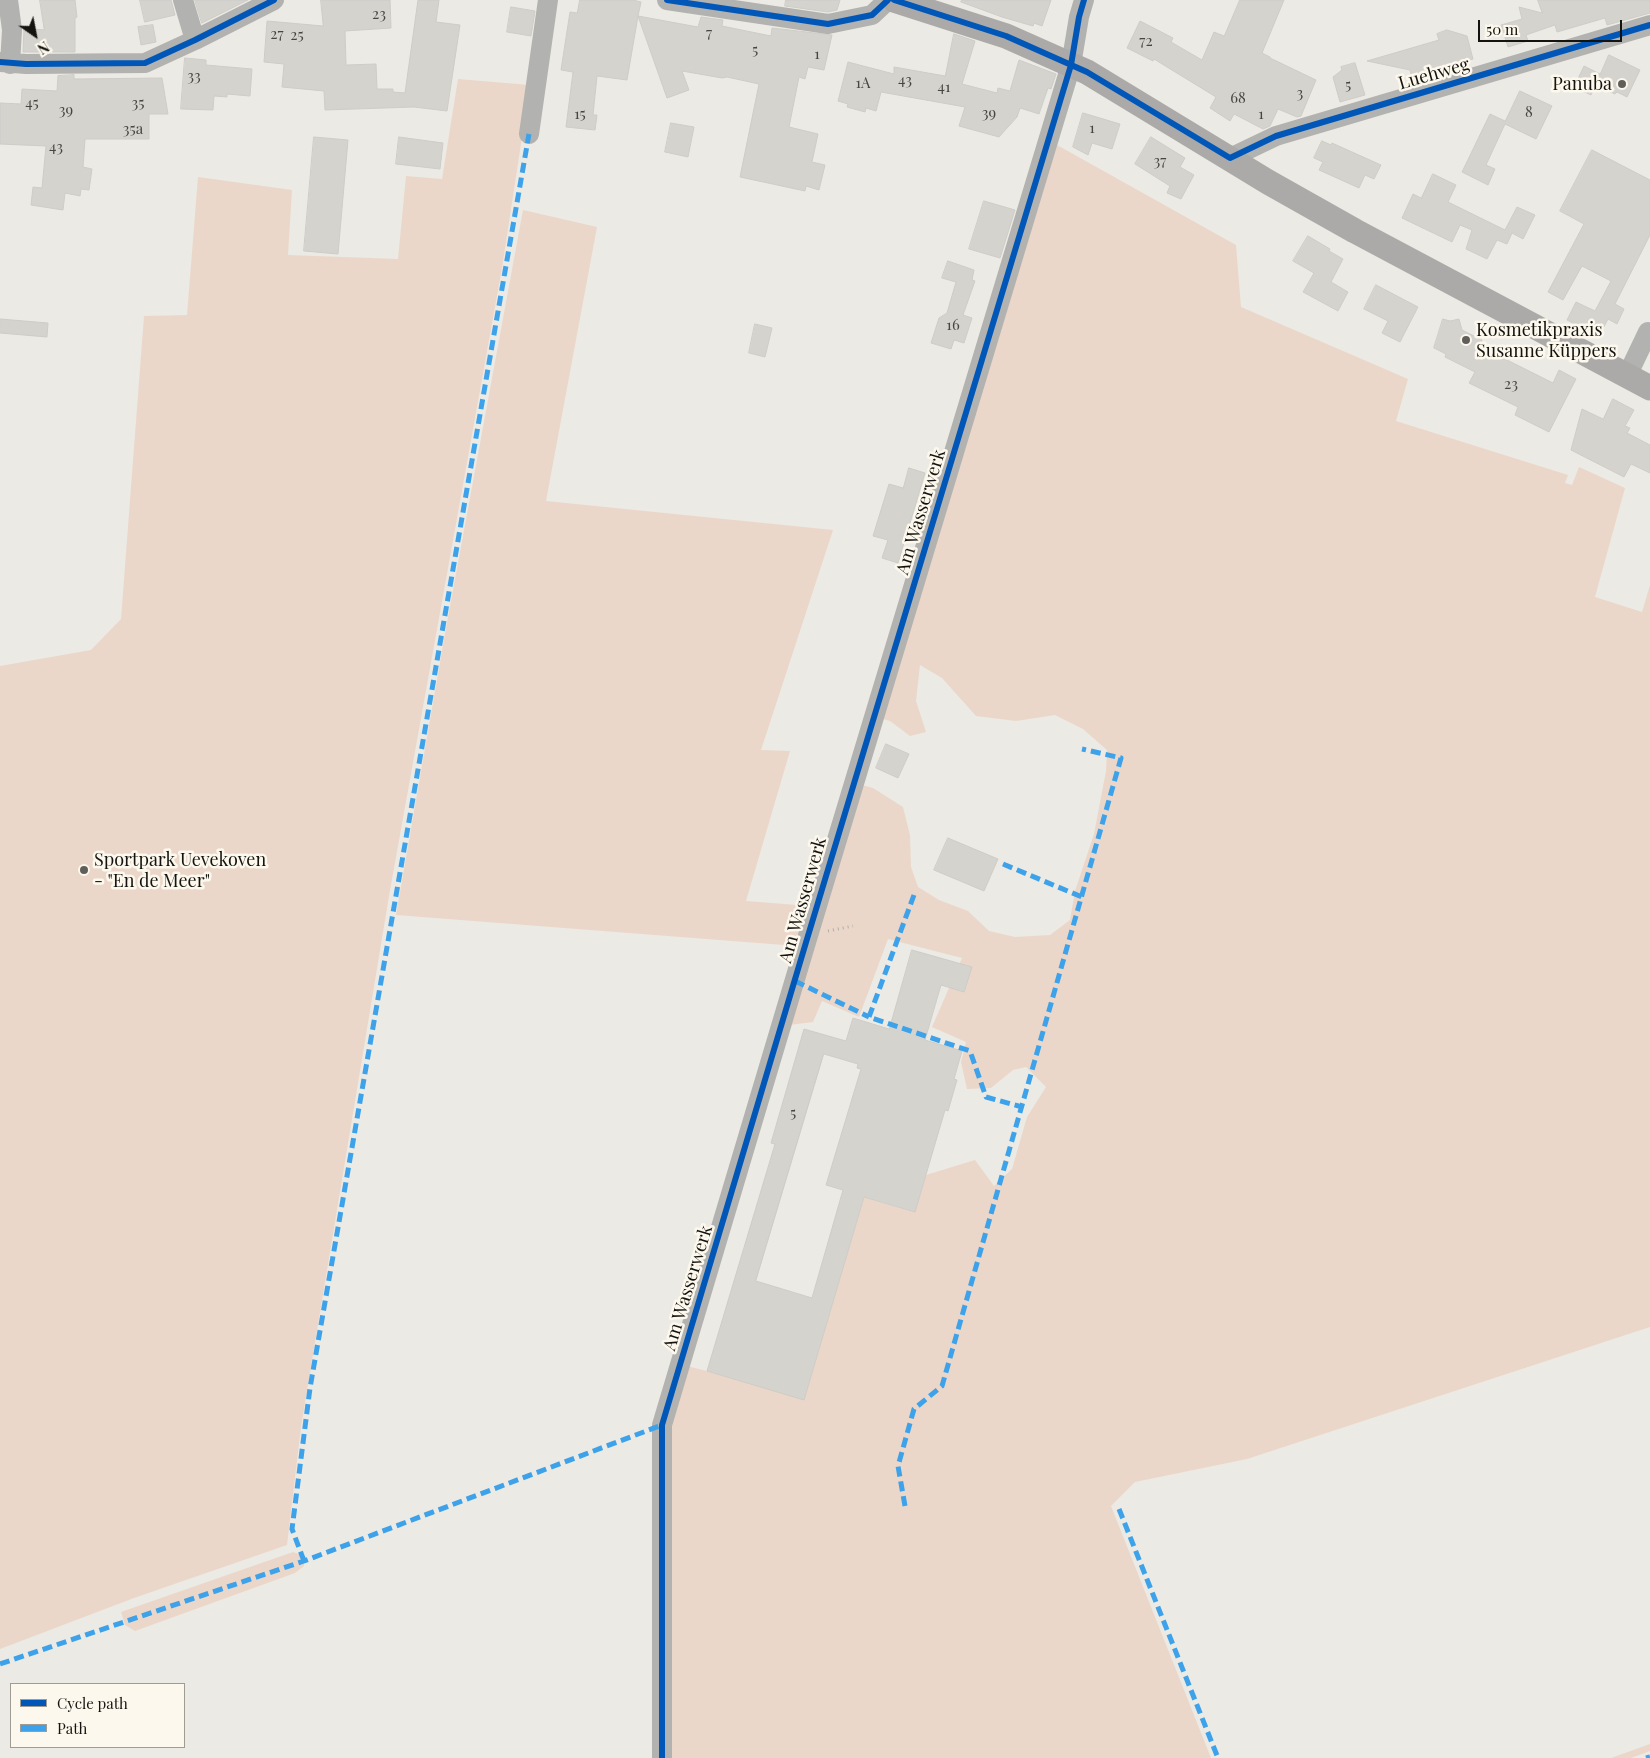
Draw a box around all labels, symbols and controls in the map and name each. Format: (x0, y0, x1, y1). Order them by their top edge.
house number: 23 (372, 5, 386, 23)
north arrow (10, 10, 60, 60)
scale bar (1480, 10, 1624, 42)
text: 50 m (1486, 19, 1518, 39)
house number: 7 (706, 24, 712, 42)
house number: 27 (270, 25, 284, 43)
house number: 25 (290, 26, 304, 44)
house number: 72 (1139, 32, 1153, 50)
text: N (34, 37, 53, 59)
house number: 5 (752, 41, 758, 59)
house number: 1 (814, 45, 820, 63)
street label: Luehweg (1396, 54, 1472, 94)
house number: 33 (187, 67, 201, 85)
house number: 43 (898, 71, 912, 89)
place label: Panuba (1552, 73, 1612, 95)
house number: 1A (856, 74, 870, 92)
house number: 5 (1345, 76, 1351, 94)
house number: 41 (938, 78, 950, 96)
marker: Panuba (1616, 78, 1628, 90)
house number: 3 (1297, 84, 1303, 102)
house number: 68 (1230, 89, 1246, 107)
house number: 45 (25, 94, 39, 112)
house number: 35 (132, 94, 144, 112)
house number: 39 (59, 101, 73, 119)
house number: 8 (1525, 103, 1533, 121)
house number: 39 (982, 104, 996, 122)
house number: 15 (574, 105, 586, 123)
house number: 1 (1258, 105, 1264, 123)
house number: 1 (1089, 119, 1095, 137)
house number: 35a (123, 120, 143, 138)
house number: 43 (49, 138, 63, 156)
house number: 37 (1154, 152, 1166, 170)
house number: 16 (946, 316, 960, 334)
place label: Kosmetikpraxis Susanne Küppers (1476, 319, 1617, 362)
marker: Kosmetikpraxis Susanne Küppers (1460, 334, 1472, 346)
house number: 23 (1504, 375, 1518, 393)
street label: Am Wasserwerk (892, 447, 950, 577)
street label: Am Wasserwerk (775, 835, 831, 965)
place label: Sportpark Uevekoven - "En de Meer" (94, 849, 266, 892)
marker: Sportpark Uevekoven - "En de Meer" (78, 864, 90, 876)
house number: 5 (790, 1104, 796, 1122)
street label: Am Wasserwerk (659, 1223, 717, 1353)
legend (10, 1683, 185, 1748)
text: Cycle path (57, 1693, 128, 1713)
text: Path (57, 1718, 87, 1738)

